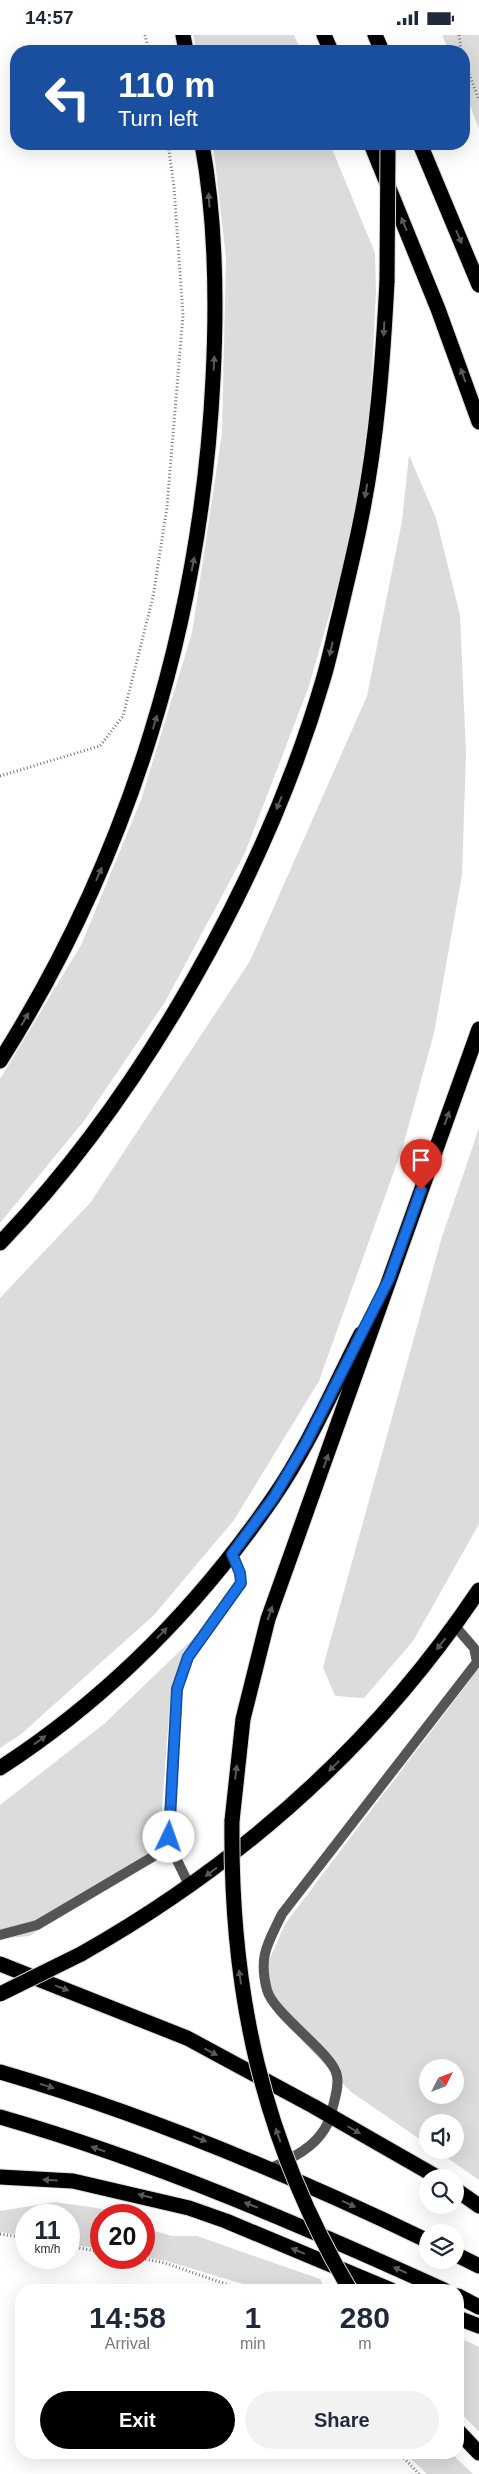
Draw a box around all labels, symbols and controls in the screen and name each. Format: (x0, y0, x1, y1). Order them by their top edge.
text: 14:57 (25, 7, 74, 28)
icon: left (35, 65, 100, 130)
text: 110 m (118, 65, 215, 104)
text: Turn left (118, 106, 198, 131)
one-way arrow (205, 192, 213, 208)
one-way arrow (399, 217, 407, 231)
one-way arrow (455, 230, 463, 245)
one-way arrow (380, 322, 388, 338)
one-way arrow (210, 355, 218, 371)
one-way arrow (459, 368, 466, 383)
one-way arrow (361, 483, 369, 499)
one-way arrow (189, 556, 197, 572)
one-way arrow (327, 642, 335, 657)
one-way arrow (152, 714, 160, 729)
one-way arrow (275, 796, 283, 811)
one-way arrow (95, 867, 103, 881)
one-way arrow (21, 1012, 30, 1026)
one-way arrow (443, 1110, 451, 1125)
pin (400, 1139, 442, 1190)
icon: arrive (407, 1146, 435, 1174)
one-way arrow (323, 1453, 330, 1468)
one-way arrow (267, 1606, 274, 1621)
one-way arrow (156, 1628, 168, 1640)
one-way arrow (435, 1637, 446, 1650)
one-way arrow (33, 1735, 47, 1745)
one-way arrow (328, 1760, 340, 1772)
one-way arrow (232, 1764, 240, 1780)
position arrow (142, 1810, 194, 1862)
one-way arrow (205, 1866, 218, 1877)
one-way arrow (236, 1969, 244, 1985)
one-way arrow (55, 1984, 70, 1992)
one-way arrow (205, 2047, 218, 2056)
north arrow (419, 2059, 464, 2104)
map controls (419, 2059, 464, 2269)
one-way arrow (39, 2083, 54, 2091)
button: sound (419, 2114, 464, 2159)
one-way arrow (347, 2125, 360, 2134)
one-way arrow (274, 2127, 282, 2142)
one-way arrow (193, 2136, 207, 2144)
one-way arrow (91, 2145, 106, 2152)
button: search (419, 2169, 464, 2214)
one-way arrow (41, 2175, 57, 2183)
one-way arrow (138, 2192, 153, 2200)
one-way arrow (342, 2200, 356, 2208)
one-way arrow (243, 2201, 258, 2209)
speed limit sign: 20 (90, 2204, 155, 2269)
text: 11 (34, 2216, 61, 2244)
button: layers (419, 2224, 464, 2269)
text: km/h (34, 2242, 61, 2256)
one-way arrow (291, 2246, 305, 2254)
one-way arrow (393, 2265, 407, 2273)
text: 14:58 (89, 2301, 166, 2334)
text: 1 (244, 2301, 261, 2334)
text: 280 (340, 2301, 390, 2334)
text: Arrival (105, 2335, 150, 2352)
text: min (240, 2335, 266, 2352)
text: m (358, 2335, 371, 2352)
button: Exit (40, 2391, 235, 2449)
button: Share (245, 2391, 439, 2449)

